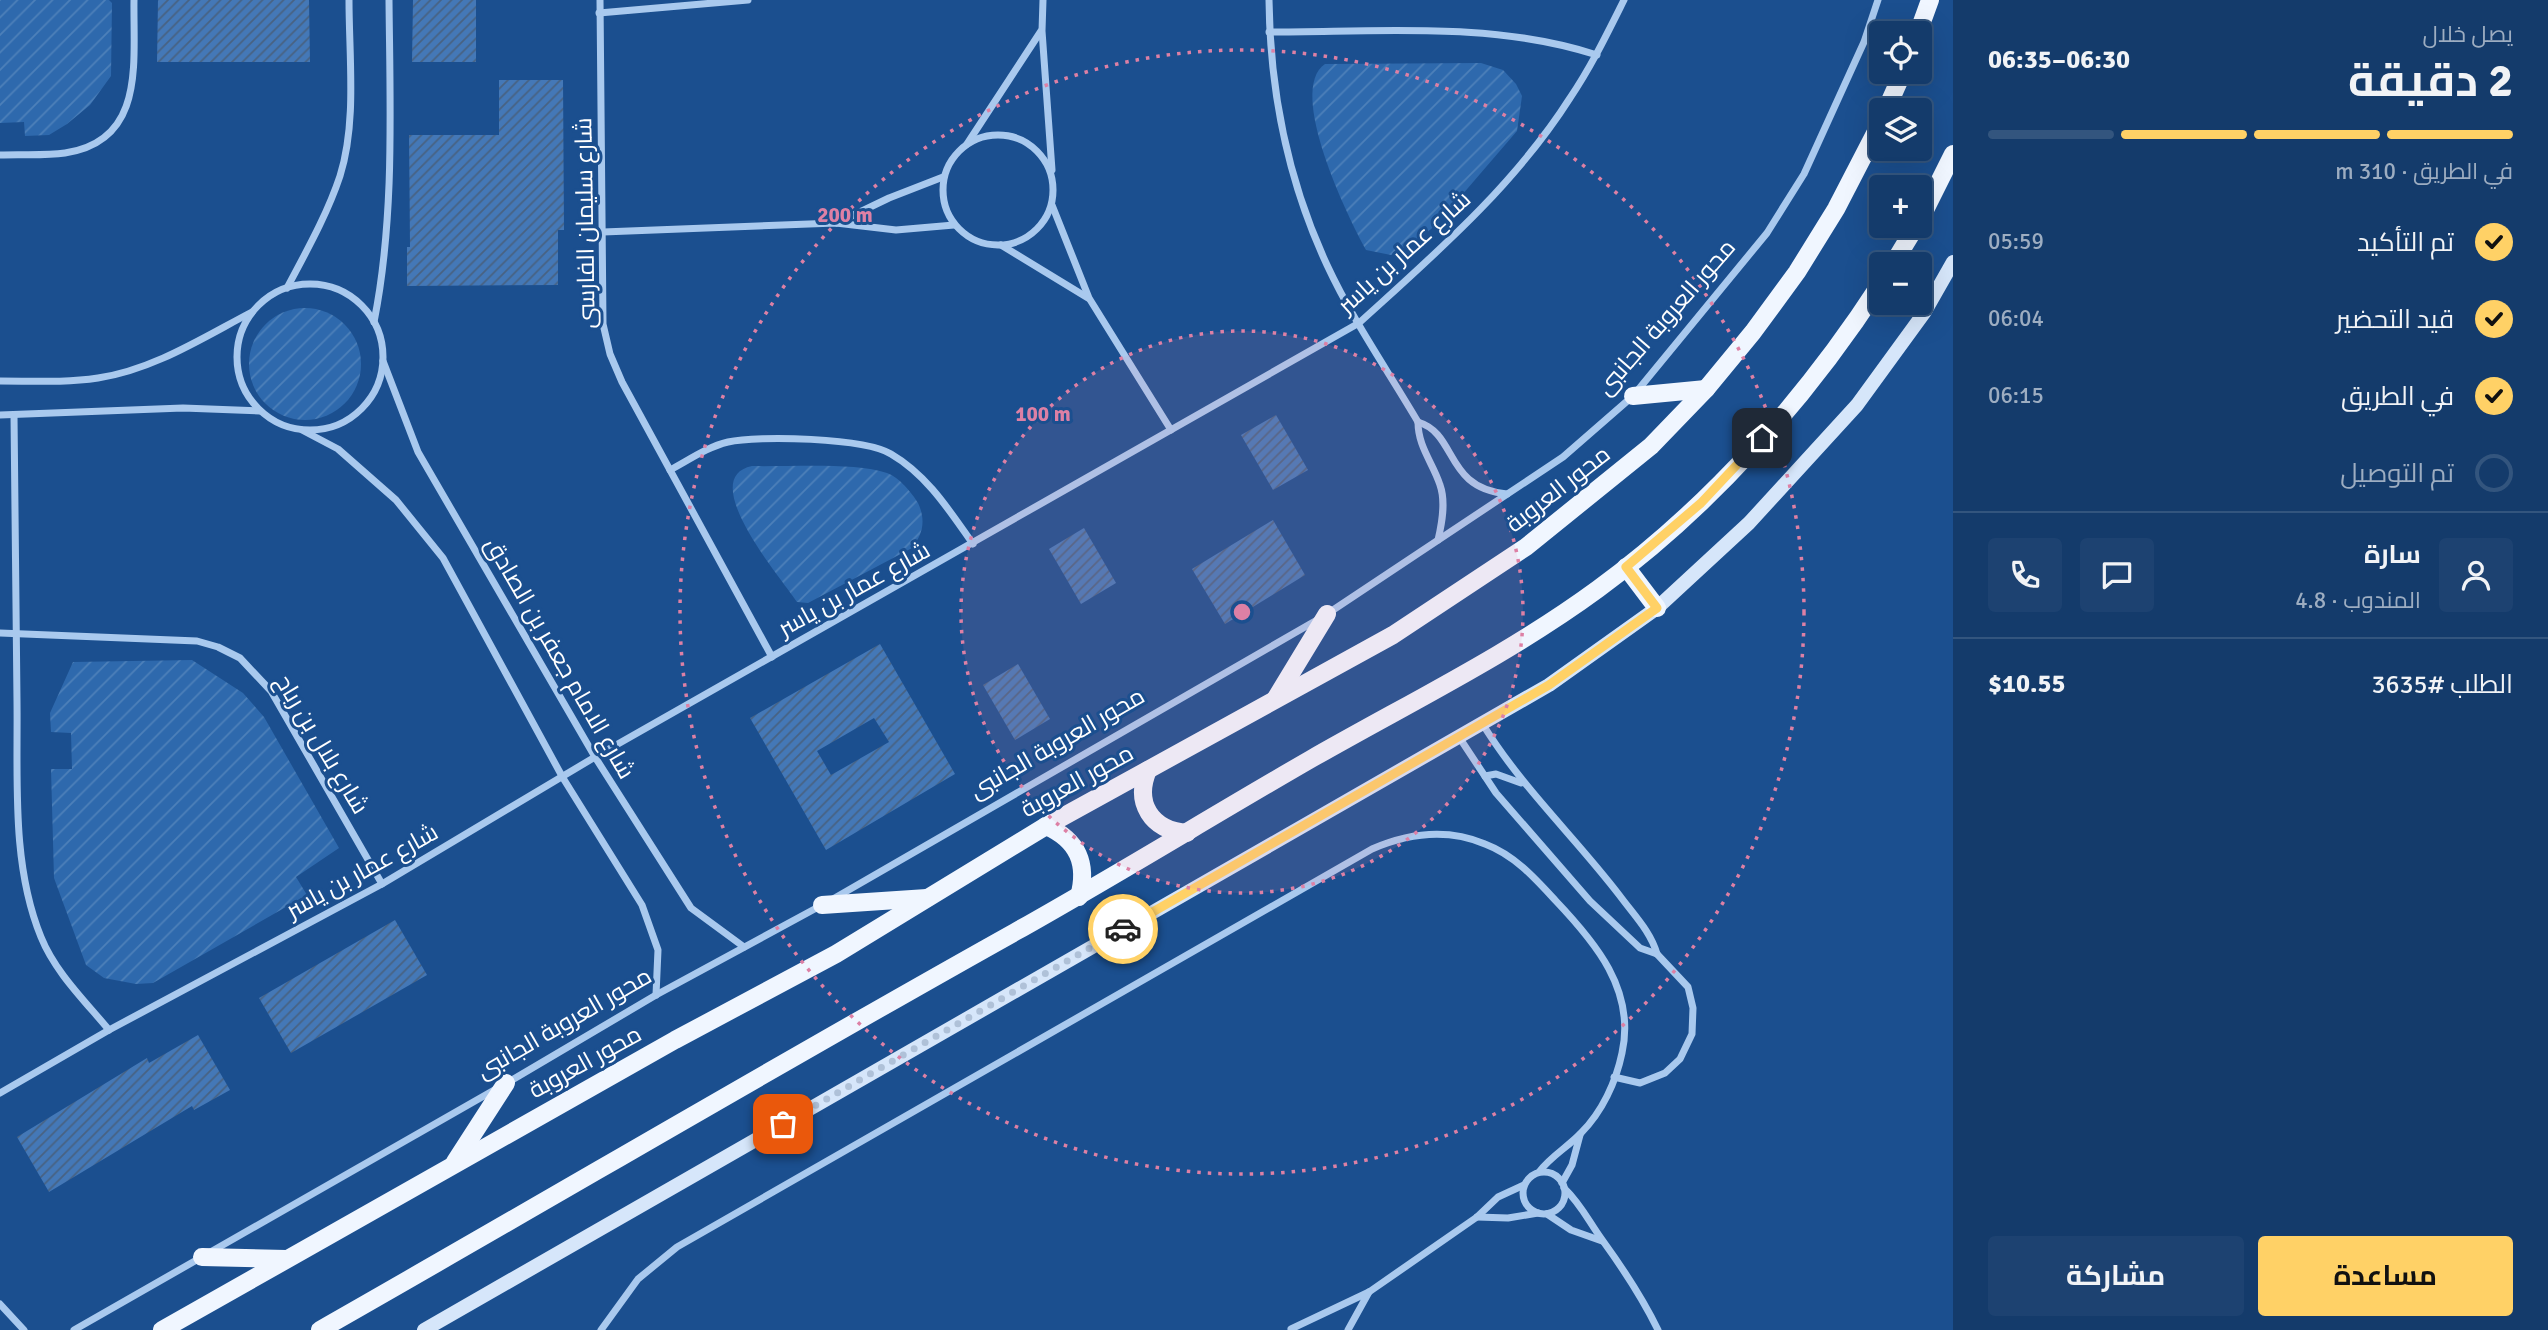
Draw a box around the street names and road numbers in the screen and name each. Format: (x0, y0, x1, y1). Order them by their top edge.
street label: شارع سليمان الفارسى (568, 117, 603, 329)
street label: شارع عمار بن ياسر (1330, 184, 1478, 322)
street label: محور العروبة الجانبى (1590, 233, 1742, 401)
street label: محور العروبة (1500, 439, 1616, 539)
street label: شارع الامام جعفر بن الصادق (478, 532, 642, 785)
street label: شارع عمار بن ياسر (771, 535, 936, 645)
street label: شارع بلال بن رباح (268, 669, 375, 820)
street label: محور العروبة الجانبى (964, 681, 1150, 805)
street label: محور العروبة (1016, 738, 1138, 824)
street label: شارع عمار بن ياسر (279, 817, 444, 927)
street label: محور العروبة الجانبى (471, 961, 657, 1085)
street label: محور العروبة (524, 1019, 646, 1105)

